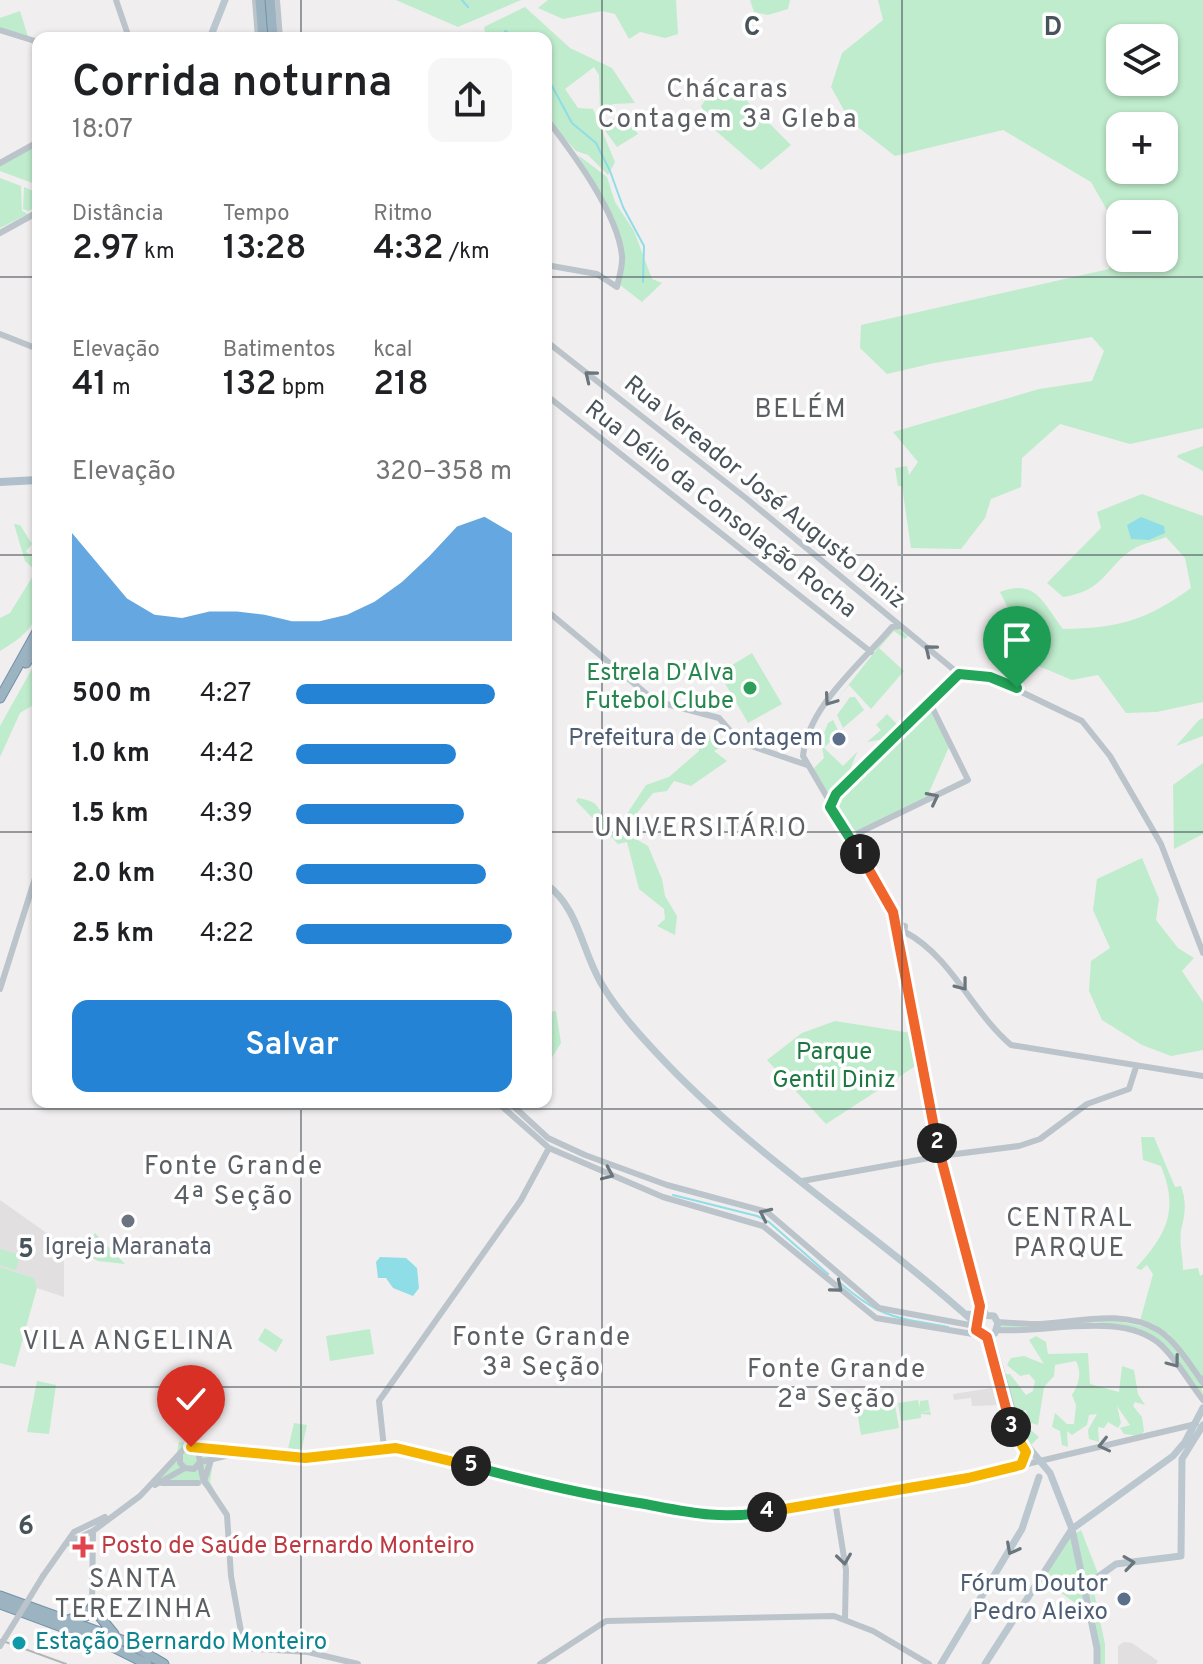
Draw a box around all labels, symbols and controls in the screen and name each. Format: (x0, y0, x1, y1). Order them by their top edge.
text: C (744, 12, 760, 45)
text: D (1044, 12, 1062, 45)
map controls (1106, 24, 1178, 272)
button: layers (1106, 24, 1178, 96)
text: Corrida noturna (72, 56, 392, 112)
button: share (428, 58, 512, 142)
district label: Chácaras Contagem 3ª Gleba (598, 74, 858, 137)
button: + (1106, 112, 1178, 184)
text: 18:07 (72, 114, 133, 147)
button: − (1106, 200, 1178, 272)
text: Distância (72, 201, 163, 228)
text: Tempo (223, 201, 290, 228)
text: Ritmo (373, 201, 432, 228)
text: 2.97 (72, 228, 139, 271)
text: 13:28 (223, 228, 306, 271)
text: 4:32 (373, 228, 444, 271)
text: km (139, 239, 175, 266)
text: /km (444, 239, 490, 266)
text: Elevação (72, 337, 160, 364)
text: Batimentos (223, 337, 336, 364)
text: kcal (373, 337, 412, 364)
text: 41 (72, 364, 107, 407)
text: 132 (223, 364, 276, 407)
text: 218 (373, 364, 429, 407)
street label: Rua Vereador José Augusto Diniz (617, 370, 911, 616)
one-way arrow (585, 371, 599, 386)
text: m (107, 375, 131, 402)
text: bpm (276, 375, 325, 402)
district label: BELÉM (754, 392, 848, 427)
street label: Rua Délio da Consolação Rocha (578, 395, 862, 625)
text: Elevação (72, 456, 176, 489)
text: 320–358 m (375, 456, 512, 489)
pin (983, 606, 1051, 688)
icon: arrive (995, 618, 1039, 662)
one-way arrow (924, 645, 939, 660)
place label: Estrela D'Alva Futebol Clube (585, 659, 734, 717)
text: 500 m (72, 678, 151, 711)
text: 4:27 (200, 678, 251, 711)
marker: Estrela D'Alva Futebol Clube (741, 679, 759, 697)
one-way arrow (825, 692, 840, 706)
place label: Prefeitura de Contagem (568, 724, 823, 754)
marker: Prefeitura de Contagem (830, 730, 848, 748)
text: 1.0 km (72, 738, 150, 771)
text: 4:42 (200, 738, 254, 771)
one-way arrow (924, 792, 939, 807)
text: 1.5 km (72, 798, 149, 831)
text: 4:39 (200, 798, 253, 831)
district label: UNIVERSITÁRIO (594, 811, 808, 846)
pin: 1 (840, 834, 880, 874)
text: 1 (856, 840, 864, 867)
text: 2.0 km (72, 858, 155, 891)
text: 4:30 (200, 858, 254, 891)
text: 2.5 km (72, 918, 154, 951)
text: 4:22 (200, 918, 254, 951)
one-way arrow (952, 976, 966, 991)
button: Salvar (72, 1000, 512, 1092)
park label: Parque Gentil Diniz (772, 1038, 896, 1096)
pin: 2 (917, 1123, 957, 1163)
text: 2 (930, 1129, 944, 1156)
district label: Fonte Grande 4ª Seção (144, 1151, 324, 1214)
one-way arrow (599, 1164, 614, 1180)
district label: CENTRAL PARQUE (1006, 1203, 1134, 1266)
one-way arrow (758, 1208, 773, 1224)
marker: Igreja Maranata (119, 1212, 137, 1230)
place label: Igreja Maranata (44, 1233, 212, 1263)
text: 5 (18, 1234, 34, 1267)
one-way arrow (827, 1277, 842, 1292)
district label: Fonte Grande 3ª Seção (452, 1322, 632, 1385)
district label: VILA ANGELINA (22, 1326, 236, 1359)
one-way arrow (1164, 1353, 1178, 1367)
district label: Fonte Grande 2ª Seção (747, 1354, 927, 1417)
pin (157, 1365, 225, 1447)
icon: check (169, 1377, 213, 1421)
pin: 3 (991, 1407, 1031, 1447)
text: 3 (1004, 1413, 1018, 1440)
one-way arrow (1098, 1436, 1112, 1453)
pin: 5 (451, 1446, 491, 1486)
text: 5 (464, 1452, 478, 1479)
pin: 4 (747, 1492, 787, 1532)
text: 4 (760, 1498, 774, 1525)
text: 6 (18, 1511, 34, 1544)
place label: Posto de Saúde Bernardo Monteiro (101, 1532, 475, 1562)
marker: Posto de Saúde Bernardo Monteiro (72, 1536, 94, 1558)
one-way arrow (1006, 1541, 1021, 1556)
one-way arrow (835, 1553, 852, 1566)
one-way arrow (1122, 1555, 1136, 1572)
district label: SANTA TEREZINHA (54, 1564, 214, 1627)
place label: Fórum Doutor Pedro Aleixo (960, 1570, 1108, 1628)
marker: Fórum Doutor Pedro Aleixo (1115, 1590, 1133, 1608)
place label: Estação Bernardo Monteiro (35, 1628, 327, 1658)
marker: Estação Bernardo Monteiro (10, 1634, 28, 1652)

